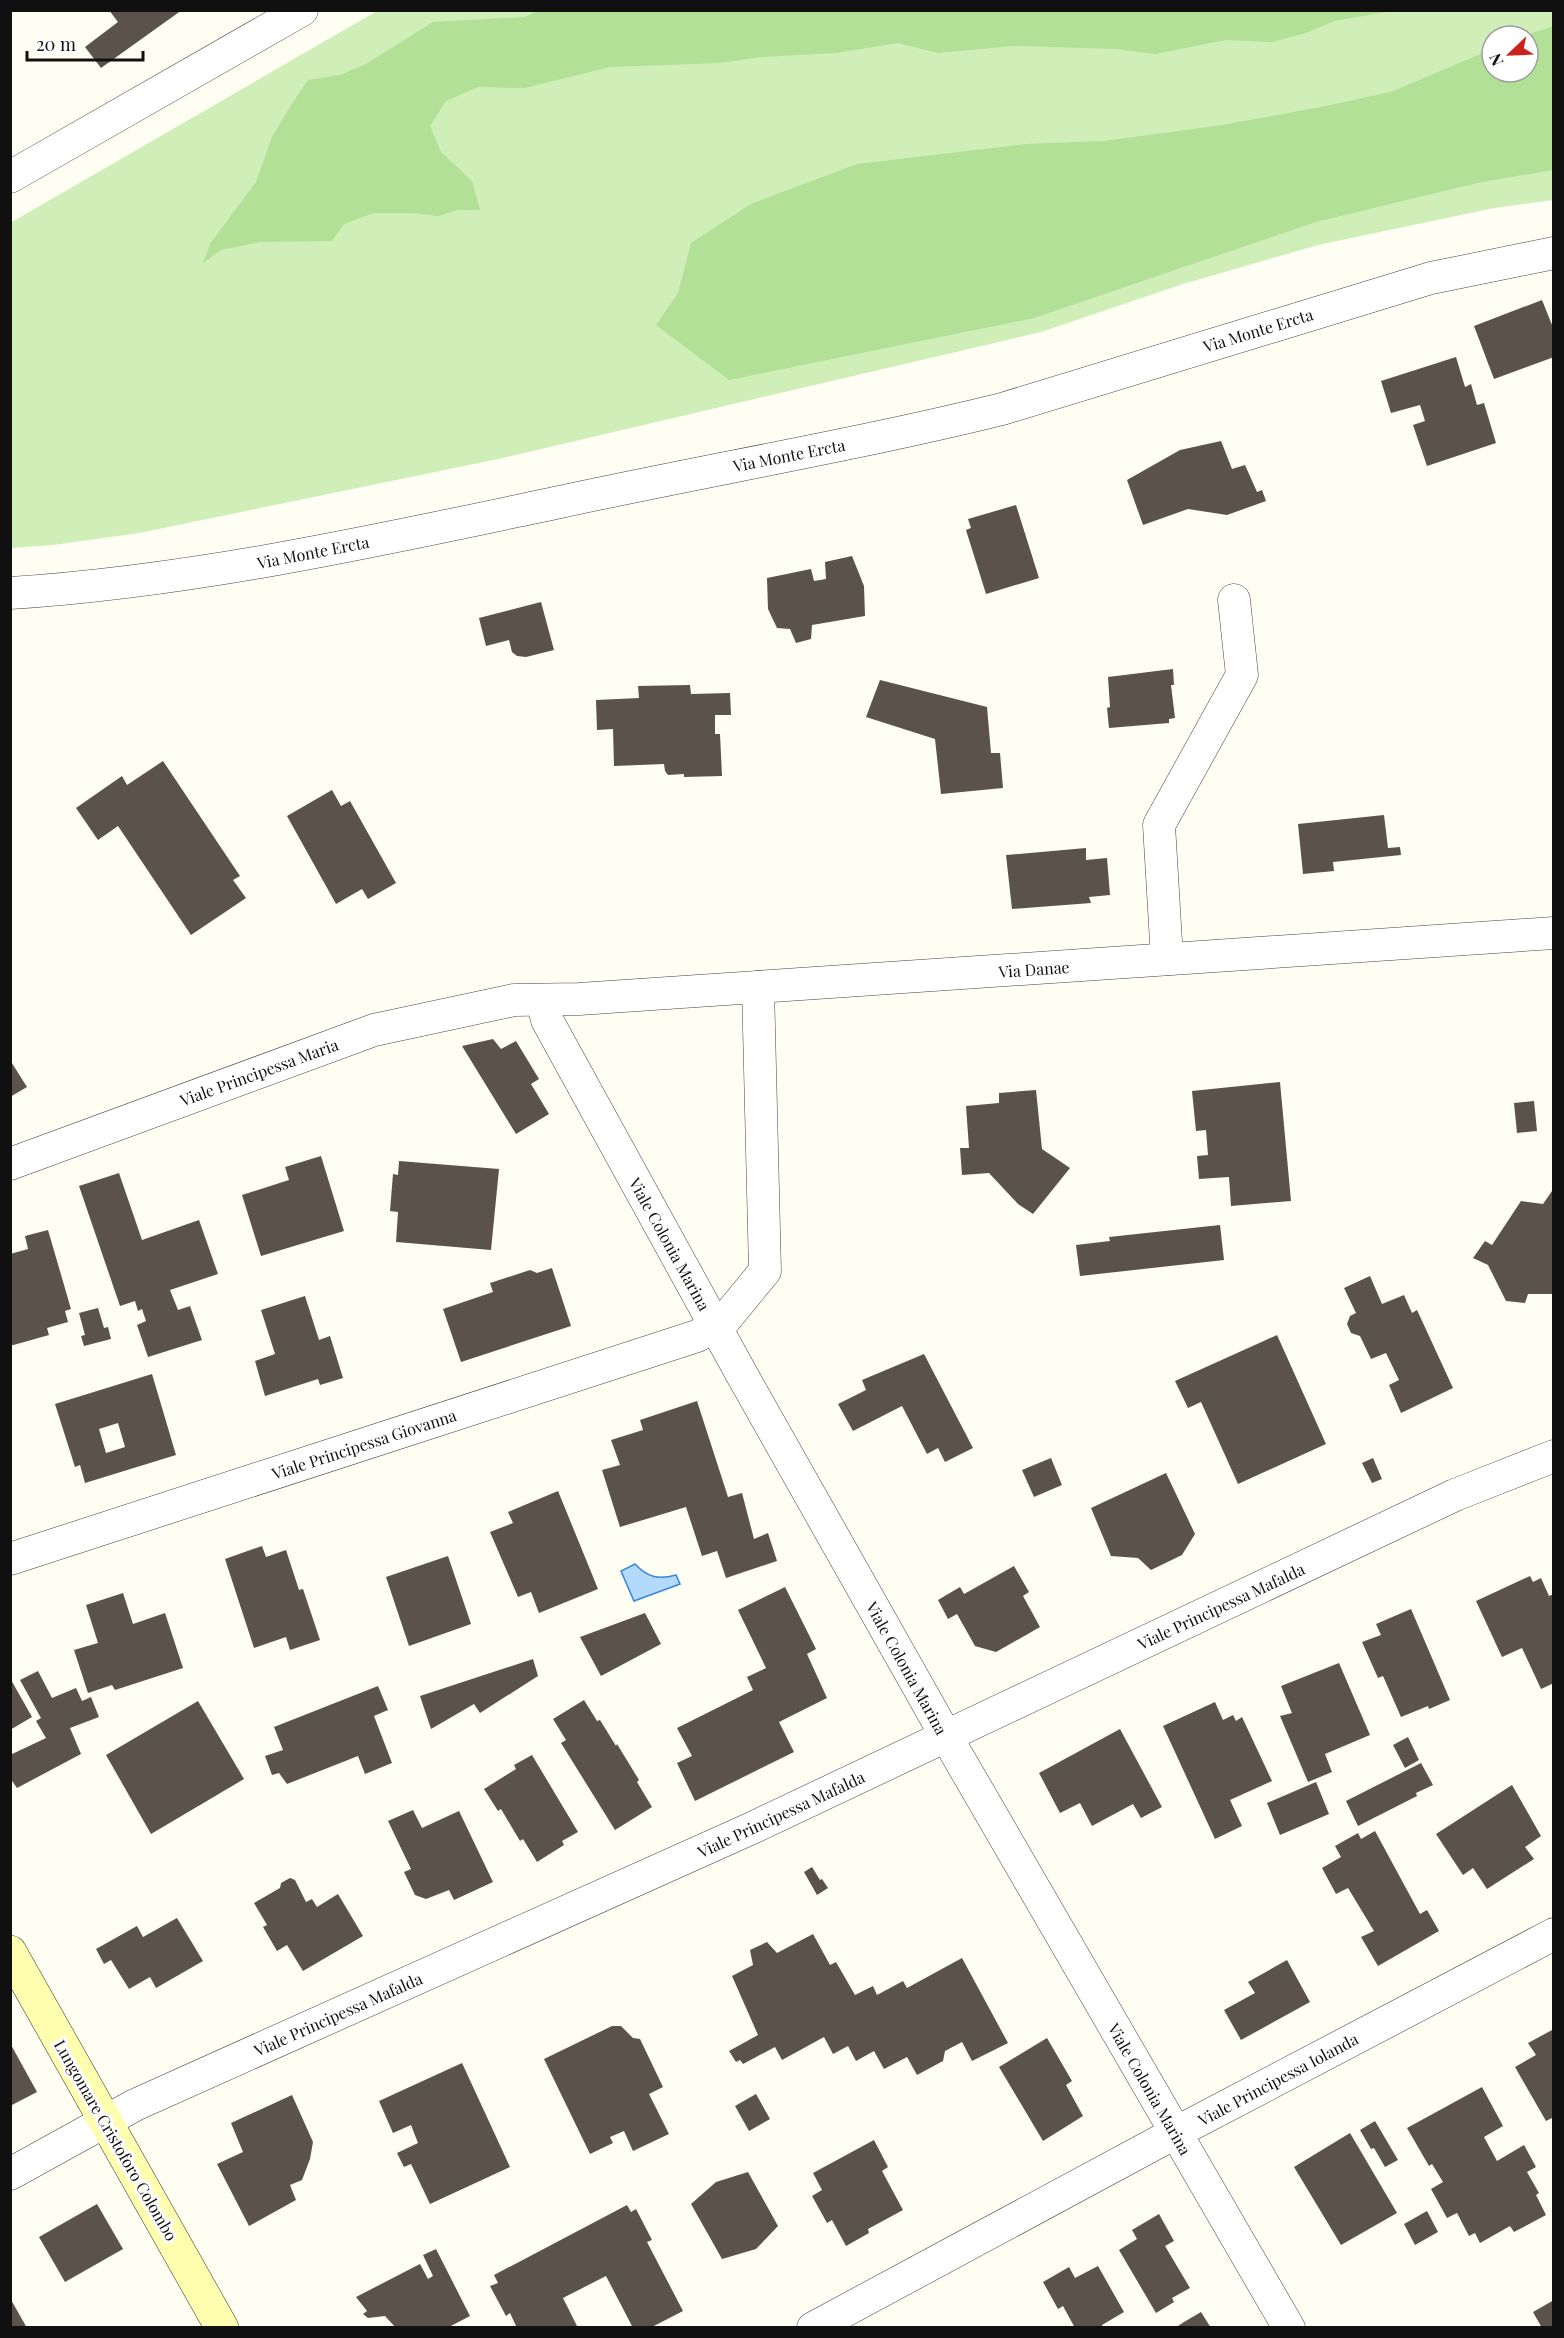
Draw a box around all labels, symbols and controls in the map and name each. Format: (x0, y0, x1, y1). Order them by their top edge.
scale bar (27, 24, 142, 62)
north arrow (1480, 24, 1540, 84)
text: 20 m (36, 32, 76, 56)
text: N (1484, 50, 1508, 69)
street label: Via Monte Ercta (1200, 303, 1315, 357)
street label: Via Monte Ercta (730, 434, 847, 476)
street label: Via Monte Ercta (254, 531, 371, 573)
street label: Via Danae (997, 956, 1070, 982)
street label: Viale Principessa Maria (176, 1034, 341, 1111)
street label: Viale Colonia Marina (624, 1173, 715, 1314)
street label: Viale Principessa Giovanna (268, 1404, 459, 1484)
street label: Viale Principessa Mafalda (1133, 1558, 1308, 1654)
street label: Viale Colonia Marina (861, 1597, 952, 1738)
street label: Viale Principessa Mafalda (693, 1766, 868, 1862)
street label: Viale Principessa Mafalda (250, 1967, 426, 2061)
street label: Viale Colonia Marina (1103, 2018, 1196, 2159)
street label: Viale Principessa Iolanda (1193, 2028, 1362, 2131)
street label: Lungomare Cristoforo Colombo (50, 2036, 182, 2244)

